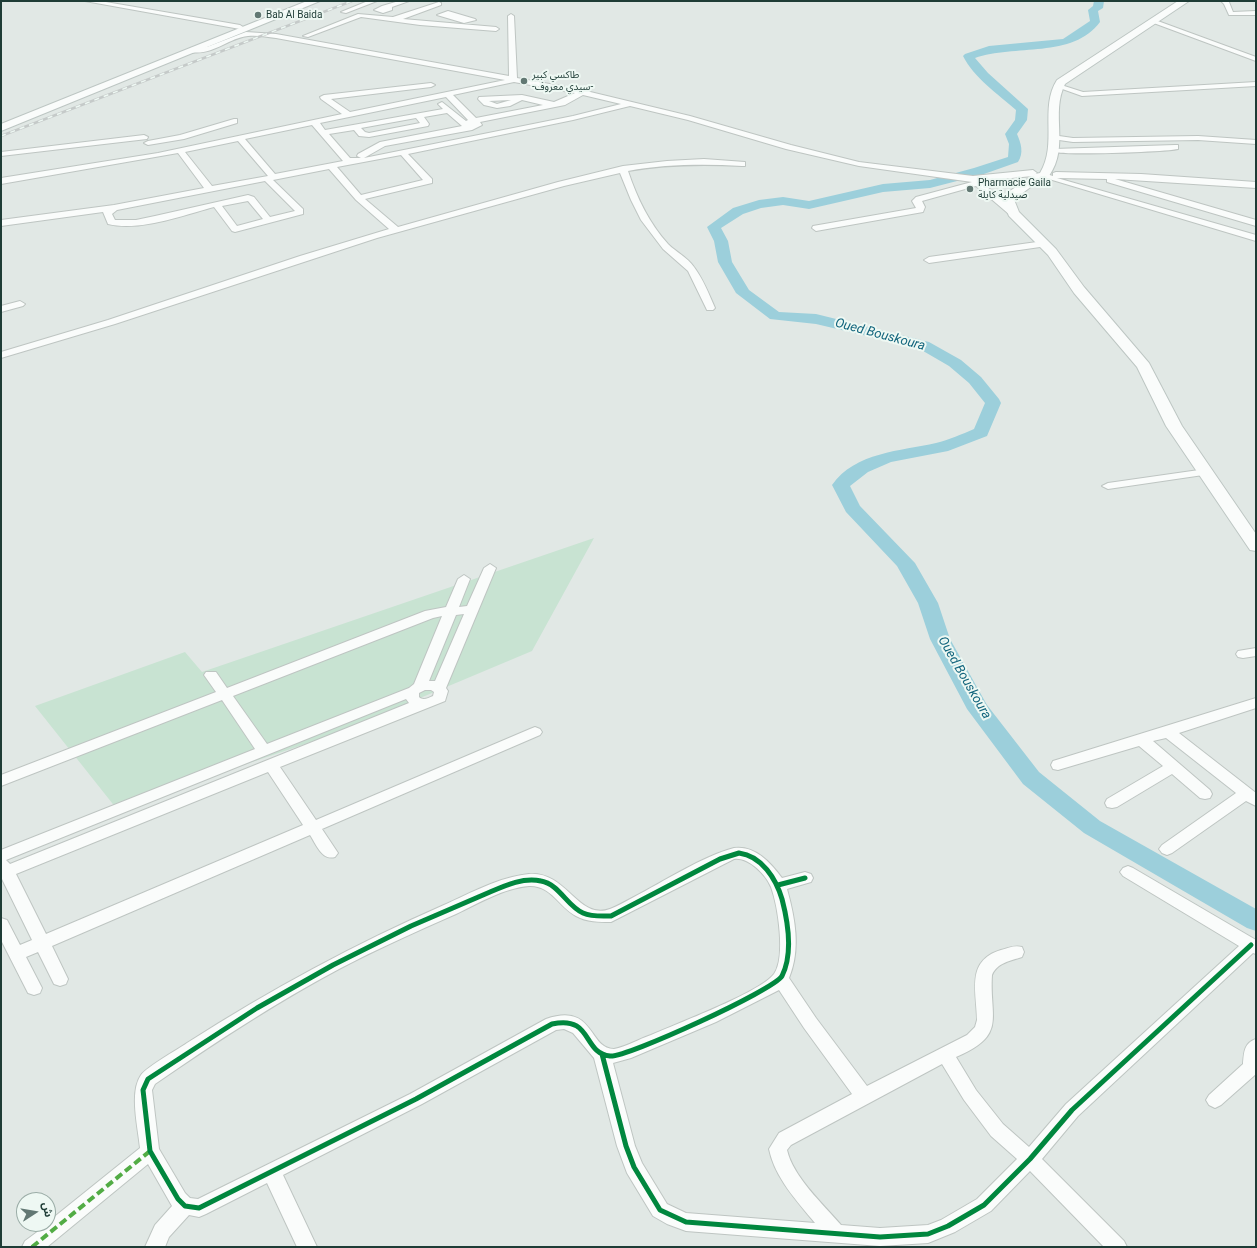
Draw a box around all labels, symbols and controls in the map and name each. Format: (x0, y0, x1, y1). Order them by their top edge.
place label: Bab Al Baida (266, 9, 322, 21)
marker: Bab Al Baida (253, 10, 263, 20)
place label: طاكسي كبير -سيدي معروف- (532, 69, 593, 92)
marker: طاكسي كبير -سيدي معروف- (519, 76, 529, 86)
place label: Pharmacie Gaila صيدلية كايلة (978, 177, 1051, 200)
marker: Pharmacie Gaila صيدلية كايلة (965, 184, 975, 194)
water label: Oued Bouskoura (833, 315, 927, 355)
water label: Oued Bouskoura (934, 634, 994, 722)
north arrow (16, 1192, 56, 1232)
text: ش (39, 1201, 55, 1218)

